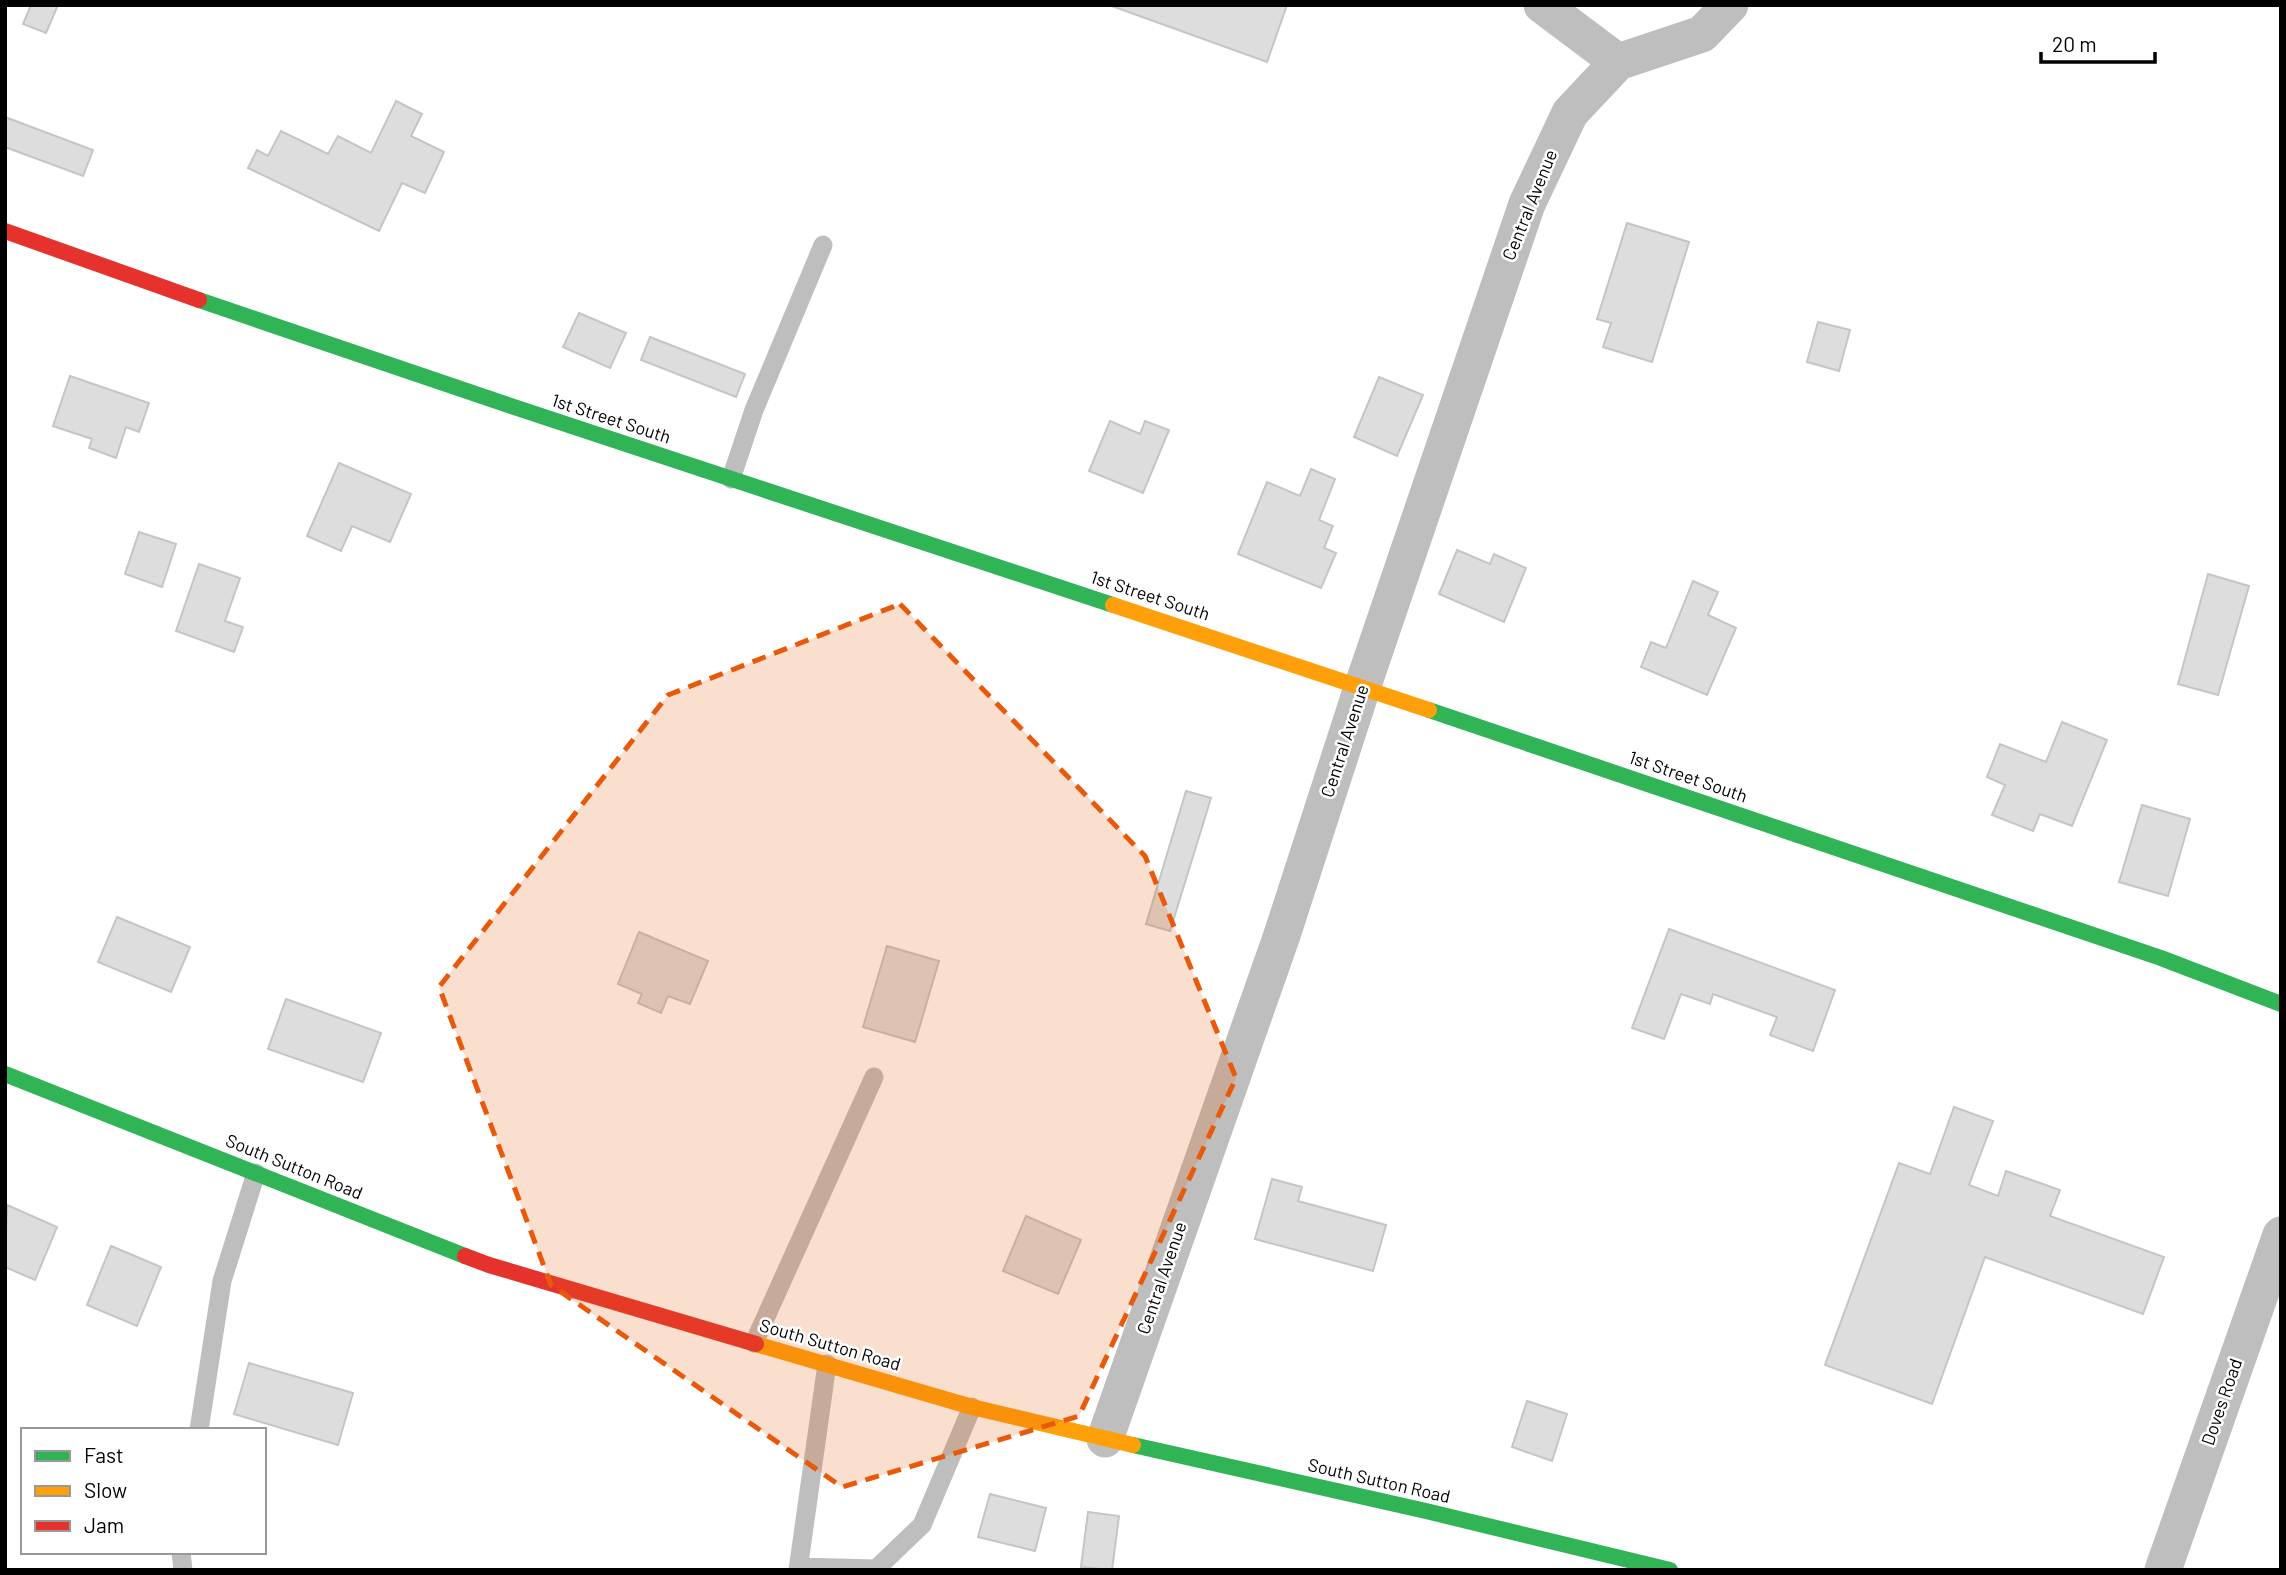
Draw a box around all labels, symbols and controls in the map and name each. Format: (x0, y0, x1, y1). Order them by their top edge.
scale bar (2041, 21, 2155, 65)
text: 20 m (2052, 31, 2097, 56)
street label: Central Avenue (1497, 146, 1561, 263)
street label: 1st Street South (549, 388, 674, 448)
street label: 1st Street South (1088, 565, 1213, 625)
street label: Central Avenue (1315, 681, 1373, 800)
street label: 1st Street South (1626, 745, 1751, 807)
street label: South Sutton Road (223, 1129, 366, 1204)
street label: Central Avenue (1132, 1219, 1191, 1337)
street label: South Sutton Road (757, 1313, 903, 1375)
street label: Doves Road (2196, 1355, 2246, 1448)
legend (21, 1428, 266, 1554)
text: Fast (84, 1442, 124, 1467)
street label: South Sutton Road (1306, 1453, 1453, 1507)
text: Slow (84, 1477, 127, 1502)
text: Jam (84, 1512, 124, 1537)

